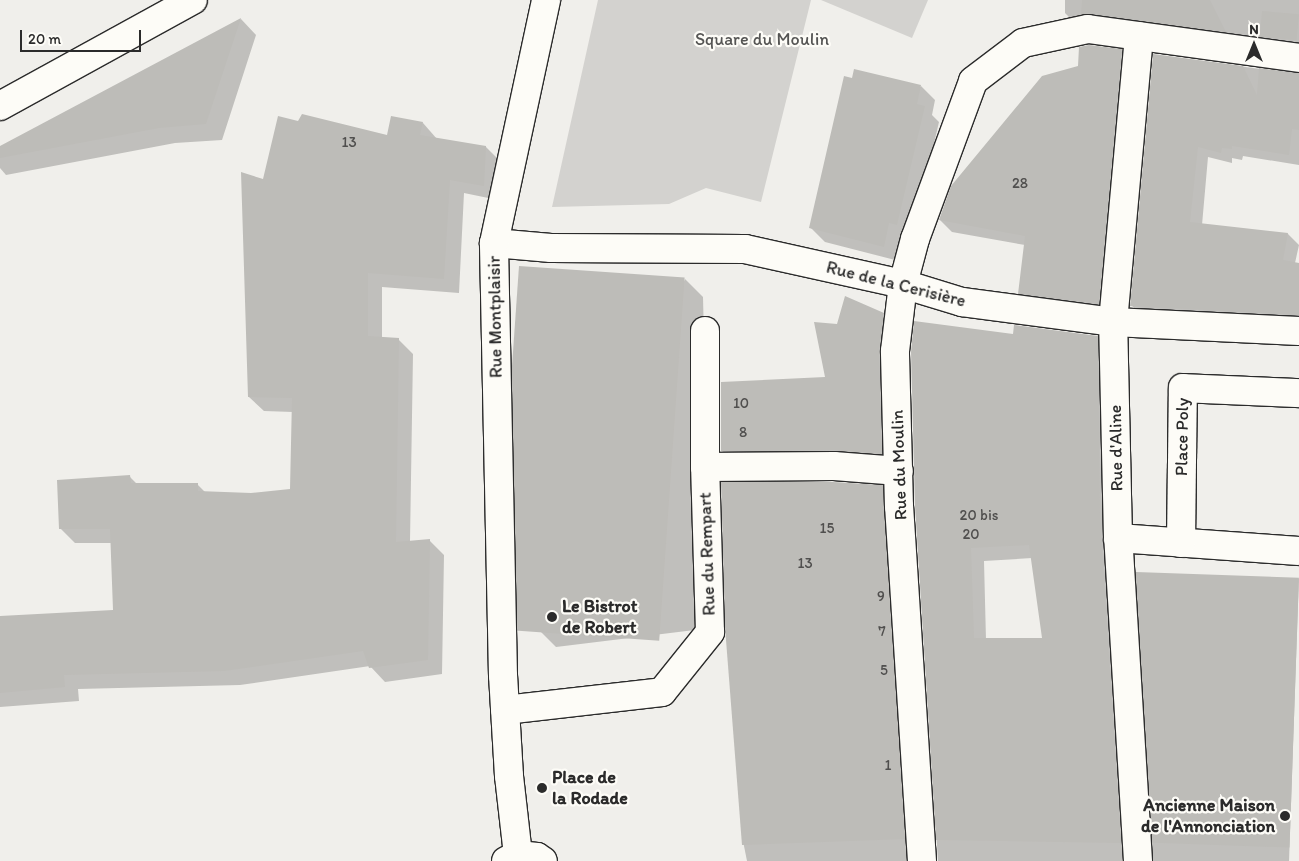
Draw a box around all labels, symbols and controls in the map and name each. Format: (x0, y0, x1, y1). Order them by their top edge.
scale bar (22, 20, 144, 52)
north arrow (1229, 20, 1279, 70)
text: N (1249, 21, 1259, 38)
park label: Square du Moulin (695, 28, 829, 50)
text: 20 m (28, 30, 61, 48)
house number: 13 (341, 134, 357, 152)
house number: 28 (1012, 175, 1028, 193)
street label: Rue Montplaisir (483, 256, 507, 378)
street label: Rue de la Cerisière (824, 256, 968, 312)
house number: 10 (733, 395, 749, 413)
street label: Place Poly (1171, 398, 1193, 476)
street label: Rue d'Aline (1104, 404, 1128, 492)
street label: Rue du Moulin (886, 410, 912, 520)
house number: 8 (739, 424, 747, 442)
street label: Rue du Rempart (694, 492, 720, 616)
house number: 20 bis (960, 507, 998, 525)
house number: 15 (820, 520, 834, 538)
house number: 20 (962, 526, 980, 544)
house number: 13 (797, 555, 813, 573)
house number: 9 (877, 588, 885, 606)
place label: Le Bistrot de Robert (562, 596, 638, 638)
marker: Le Bistrot de Robert (546, 611, 558, 623)
house number: 7 (878, 623, 886, 641)
house number: 5 (880, 662, 888, 680)
house number: 1 (885, 757, 891, 775)
place label: Place de la Rodade (552, 767, 628, 810)
marker: Place de la Rodade (536, 782, 548, 794)
place label: Ancienne Maison de l'Annonciation (1141, 795, 1275, 838)
marker: Ancienne Maison de l'Annonciation (1279, 810, 1291, 822)

